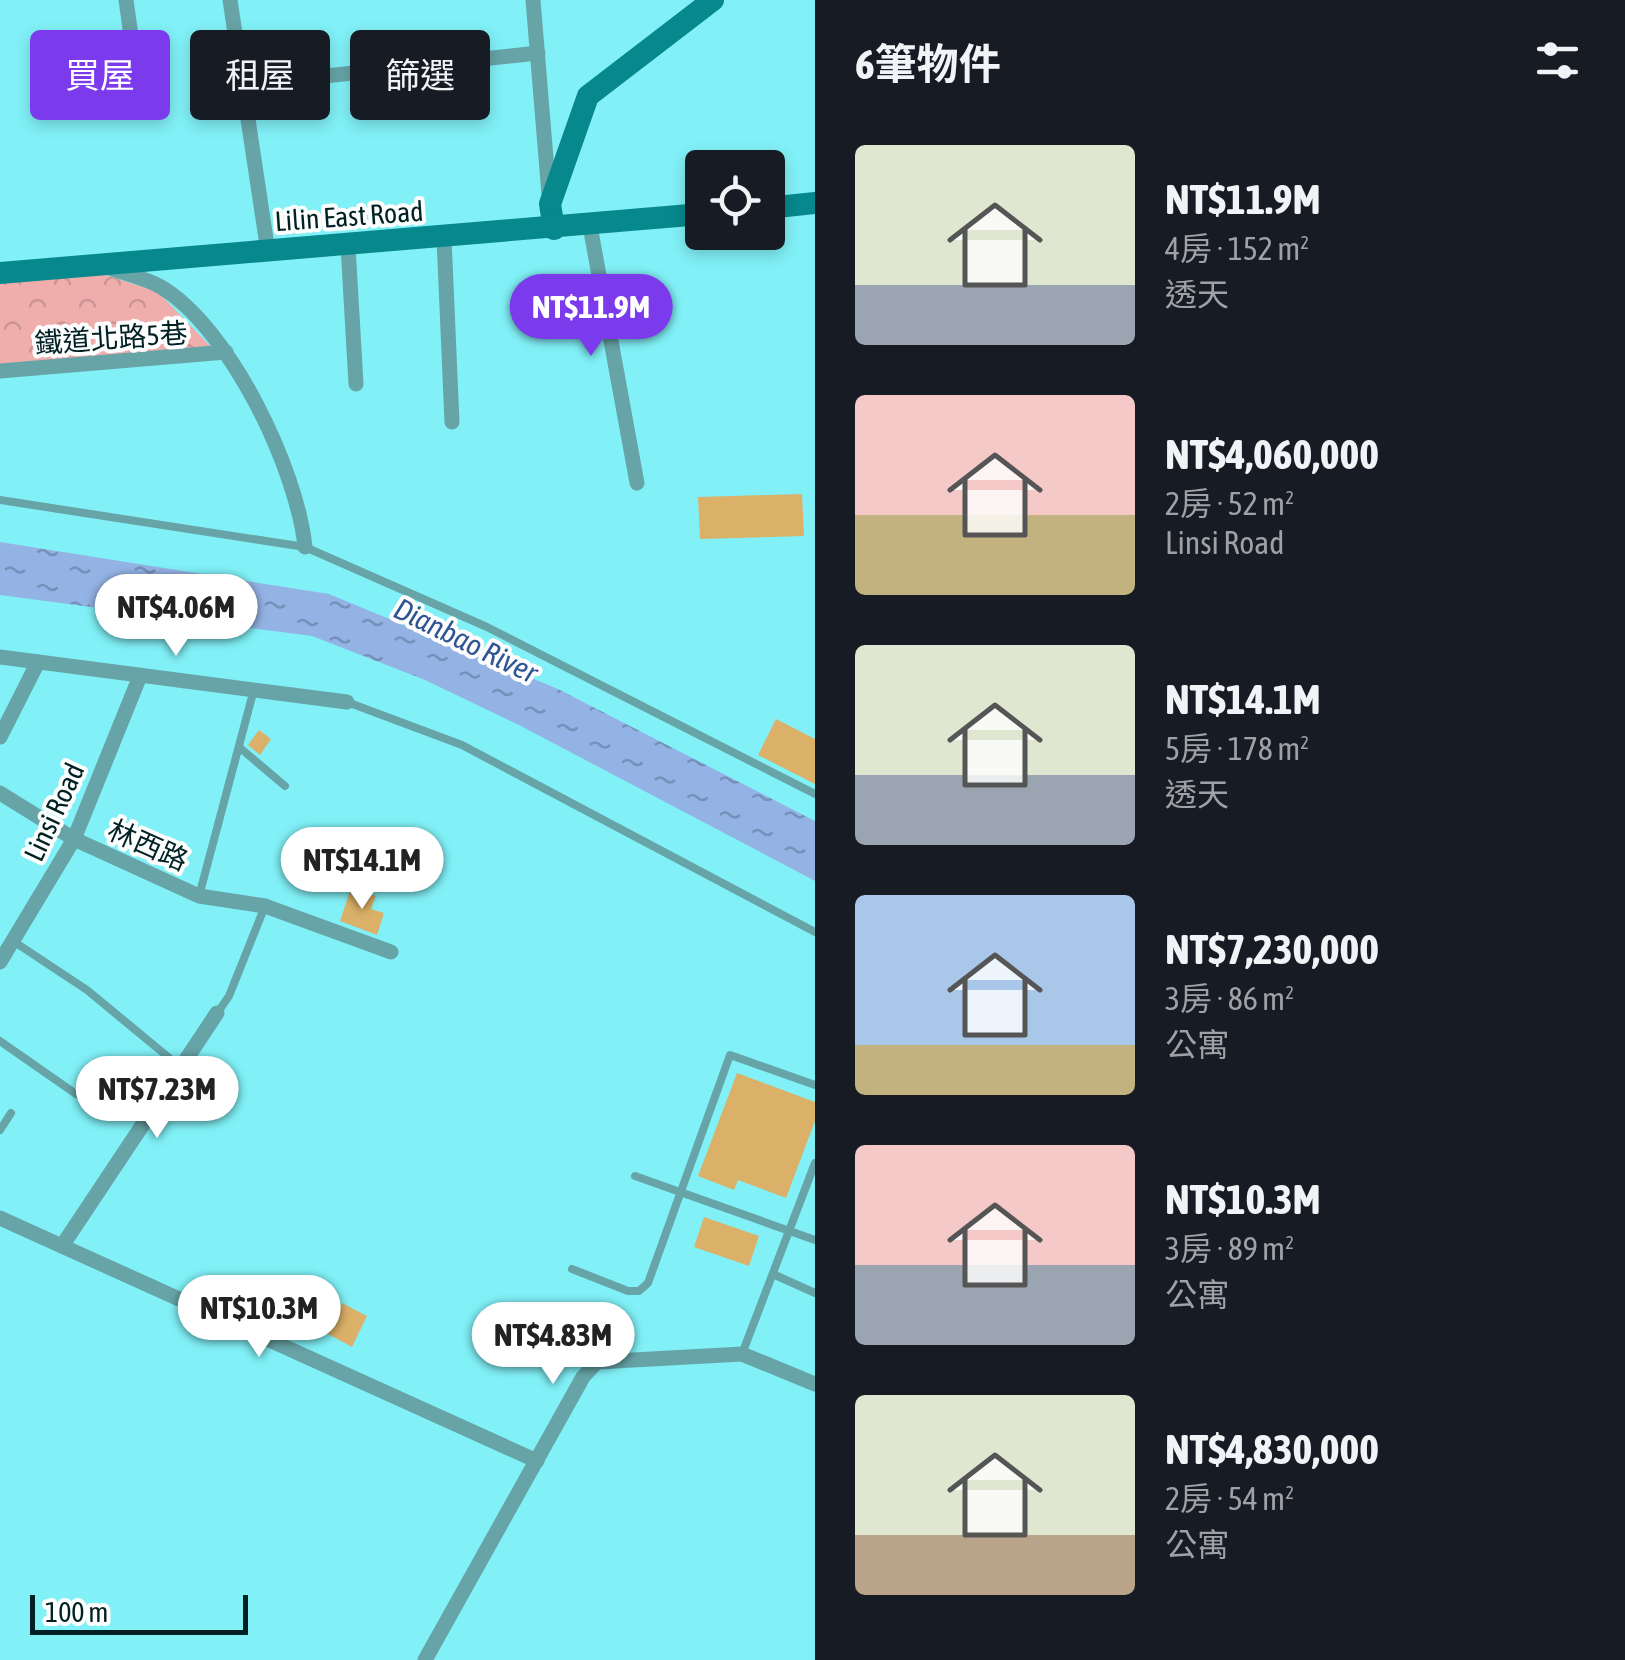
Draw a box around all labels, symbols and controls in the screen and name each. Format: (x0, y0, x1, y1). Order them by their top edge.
chip: 買屋 (30, 30, 170, 120)
chip: 租屋 (190, 30, 330, 120)
chip: 篩選 (350, 30, 490, 120)
icon: filters (1530, 33, 1585, 88)
text: 6筆物件 (855, 40, 1001, 88)
map controls (685, 150, 785, 250)
button: locate (685, 150, 785, 250)
text: NT$11.9M (1165, 175, 1321, 223)
icon: home (935, 185, 1055, 305)
street label: Lilin East Road (274, 195, 424, 237)
text: 4房 · 152 m² (1165, 230, 1309, 267)
pin: NT$11.9M (488, 274, 694, 359)
text: 透天 (1165, 276, 1229, 313)
text: NT$11.9M (532, 288, 650, 325)
street label: 鐵道北路5巷 (33, 317, 189, 359)
text: NT$4,060,000 (1165, 430, 1379, 478)
icon: home (935, 435, 1055, 555)
text: 2房 · 52 m² (1165, 485, 1294, 522)
text: Linsi Road (1165, 524, 1284, 561)
pin: NT$4.06M (73, 574, 279, 659)
text: NT$4.06M (117, 588, 235, 625)
water label: Dianbao River (389, 591, 544, 690)
text: NT$14.1M (1165, 675, 1321, 723)
icon: home (935, 685, 1055, 805)
text: 5房 · 178 m² (1165, 730, 1309, 767)
street label: Linsi Road (17, 758, 91, 866)
text: 透天 (1165, 776, 1229, 813)
street label: 林西路 (103, 813, 193, 877)
pin: NT$14.1M (259, 827, 465, 912)
text: NT$14.1M (303, 841, 421, 878)
text: NT$7,230,000 (1165, 925, 1379, 973)
icon: home (935, 935, 1055, 1055)
text: 3房 · 86 m² (1165, 980, 1294, 1017)
text: 公寓 (1165, 1026, 1229, 1063)
pin: NT$7.23M (54, 1056, 260, 1141)
text: NT$7.23M (98, 1070, 216, 1107)
text: NT$10.3M (1165, 1175, 1321, 1223)
icon: home (935, 1185, 1055, 1305)
text: 3房 · 89 m² (1165, 1230, 1294, 1267)
pin: NT$10.3M (156, 1275, 362, 1360)
text: 公寓 (1165, 1276, 1229, 1313)
text: NT$10.3M (200, 1289, 318, 1326)
pin: NT$4.83M (450, 1302, 656, 1387)
text: NT$4.83M (494, 1316, 612, 1353)
text: NT$4,830,000 (1165, 1425, 1379, 1473)
icon: home (935, 1435, 1055, 1555)
text: 2房 · 54 m² (1165, 1480, 1294, 1517)
text: 公寓 (1165, 1526, 1229, 1563)
scale bar (30, 1590, 248, 1634)
text: 100 m (45, 1596, 108, 1628)

